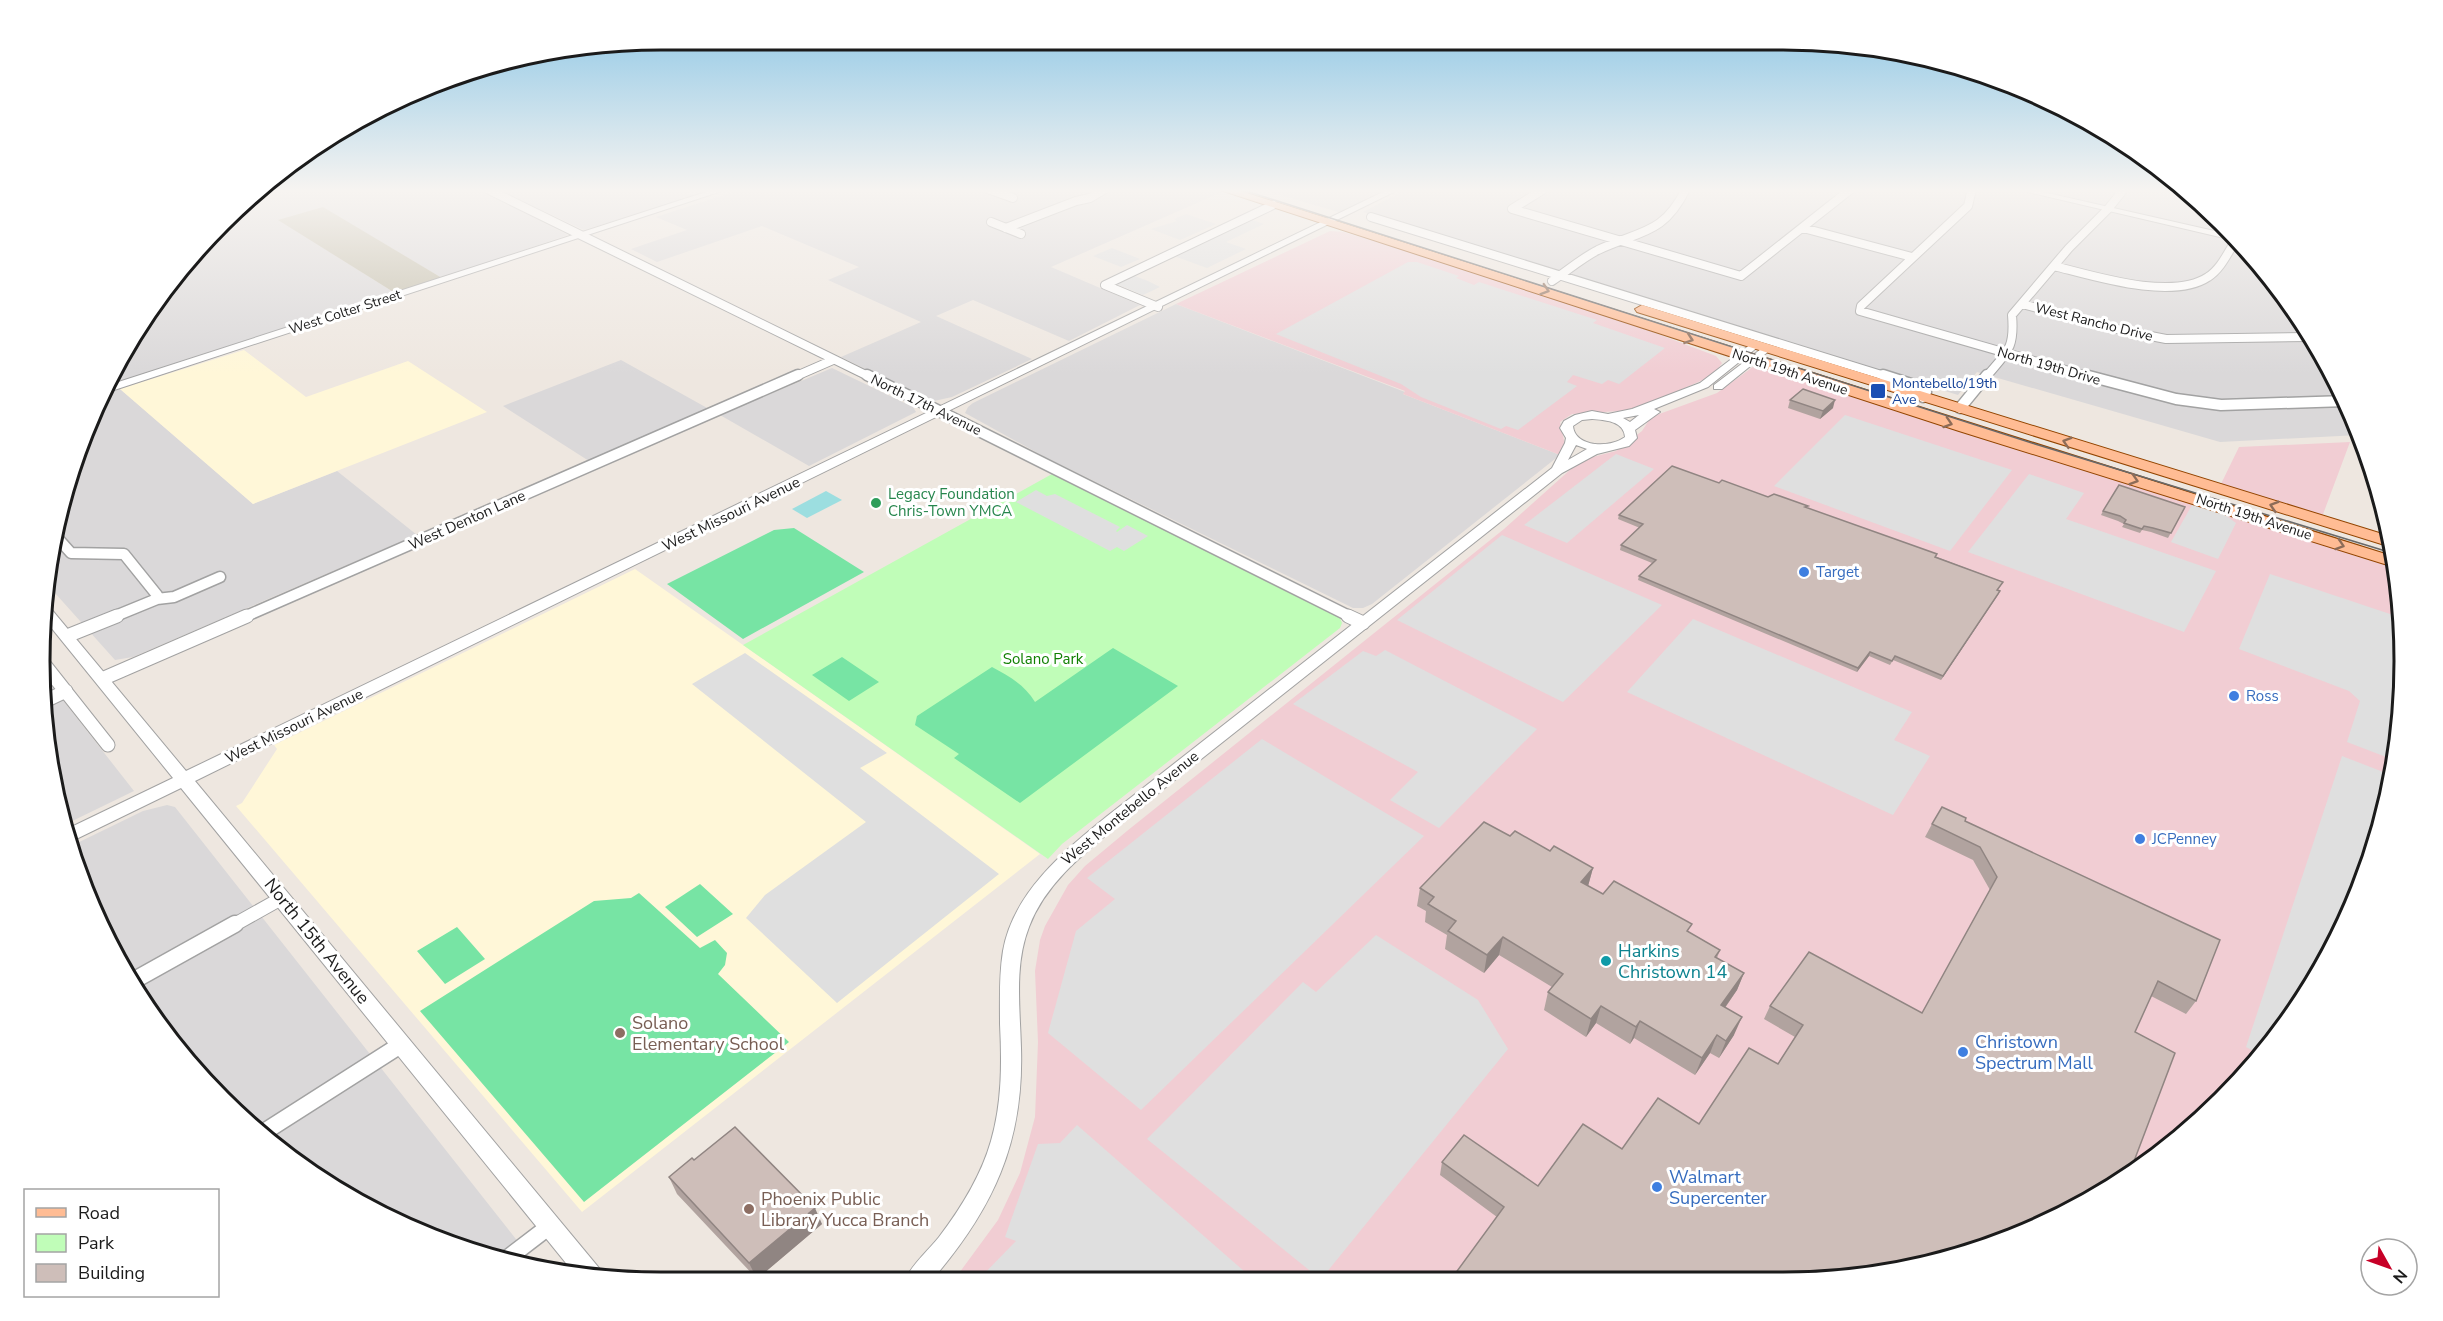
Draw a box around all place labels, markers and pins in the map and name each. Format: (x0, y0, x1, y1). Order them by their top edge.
place label: Montebello/19th Ave (1892, 374, 1997, 409)
marker: Montebello/19th Ave (1869, 382, 1887, 400)
place label: Legacy Foundation Chris-Town YMCA (888, 484, 1015, 521)
marker: Legacy Foundation Chris-Town YMCA (869, 496, 883, 510)
place label: Target (1816, 562, 1860, 582)
marker: Target (1797, 565, 1811, 579)
place label: Ross (2246, 686, 2279, 706)
marker: Ross (2227, 689, 2241, 703)
place label: JCPenney (2151, 829, 2217, 849)
marker: JCPenney (2133, 832, 2147, 846)
place label: Harkins Christown 14 (1618, 939, 1727, 984)
marker: Harkins Christown 14 (1599, 954, 1613, 968)
place label: Solano Elementary School (632, 1011, 785, 1056)
marker: Solano Elementary School (613, 1026, 627, 1040)
place label: Christown Spectrum Mall (1975, 1030, 2094, 1075)
marker: Christown Spectrum Mall (1956, 1045, 1970, 1059)
place label: Walmart Supercenter (1669, 1165, 1767, 1210)
marker: Walmart Supercenter (1650, 1180, 1664, 1194)
place label: Phoenix Public Library Yucca Branch (761, 1187, 929, 1232)
marker: Phoenix Public Library Yucca Branch (742, 1202, 756, 1216)

